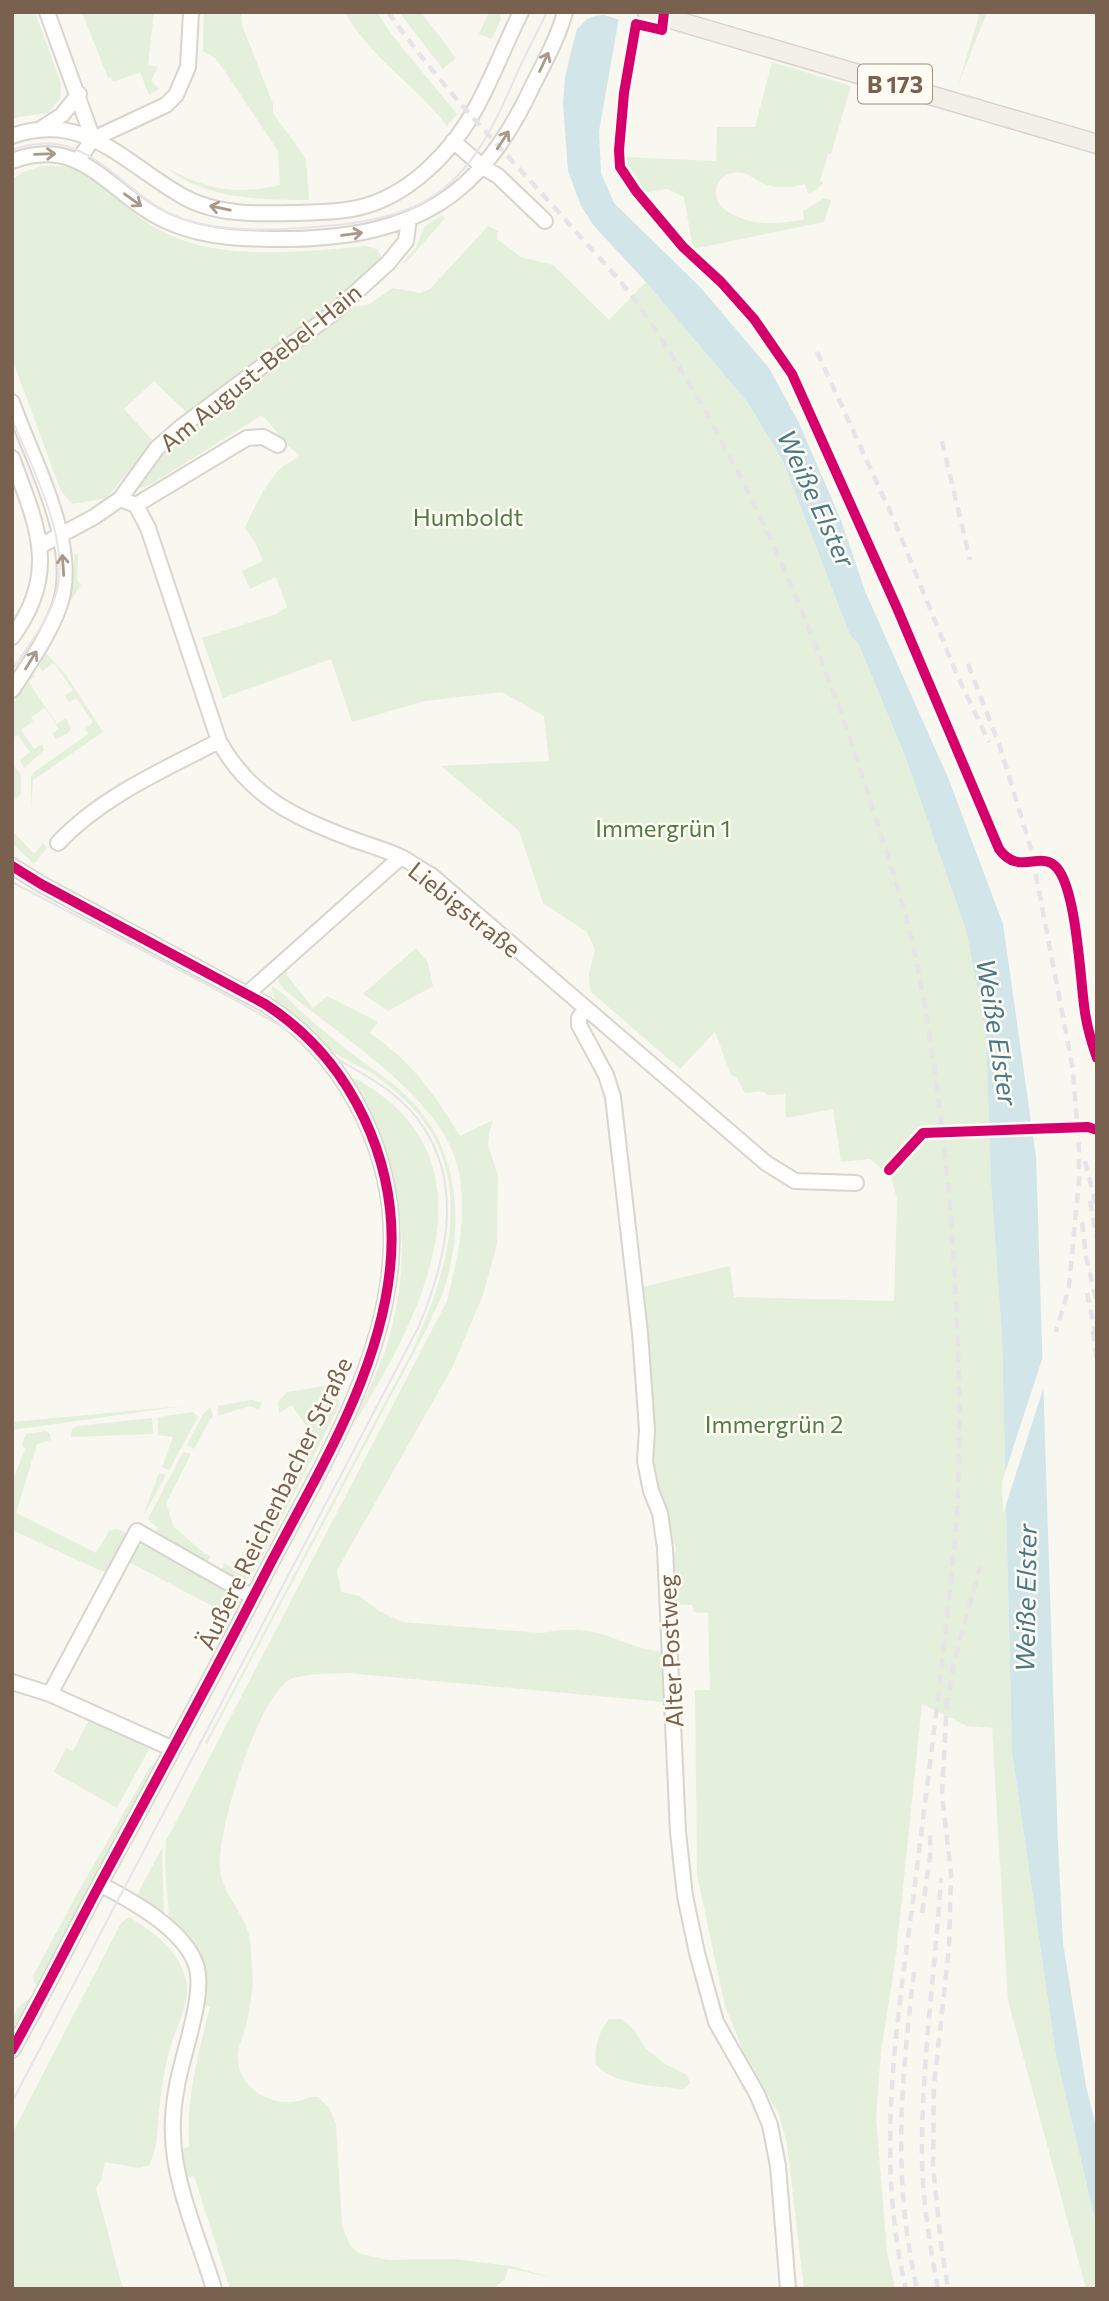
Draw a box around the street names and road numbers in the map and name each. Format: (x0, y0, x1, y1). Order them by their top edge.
road number: B 173 (858, 64, 932, 104)
street label: Am August-Bebel-Hain (153, 277, 367, 457)
street label: Liebigstraße (403, 855, 527, 963)
street label: Äußere Reichenbacher Straße (190, 1352, 358, 1654)
street label: Alter Postweg (652, 1574, 688, 1728)

